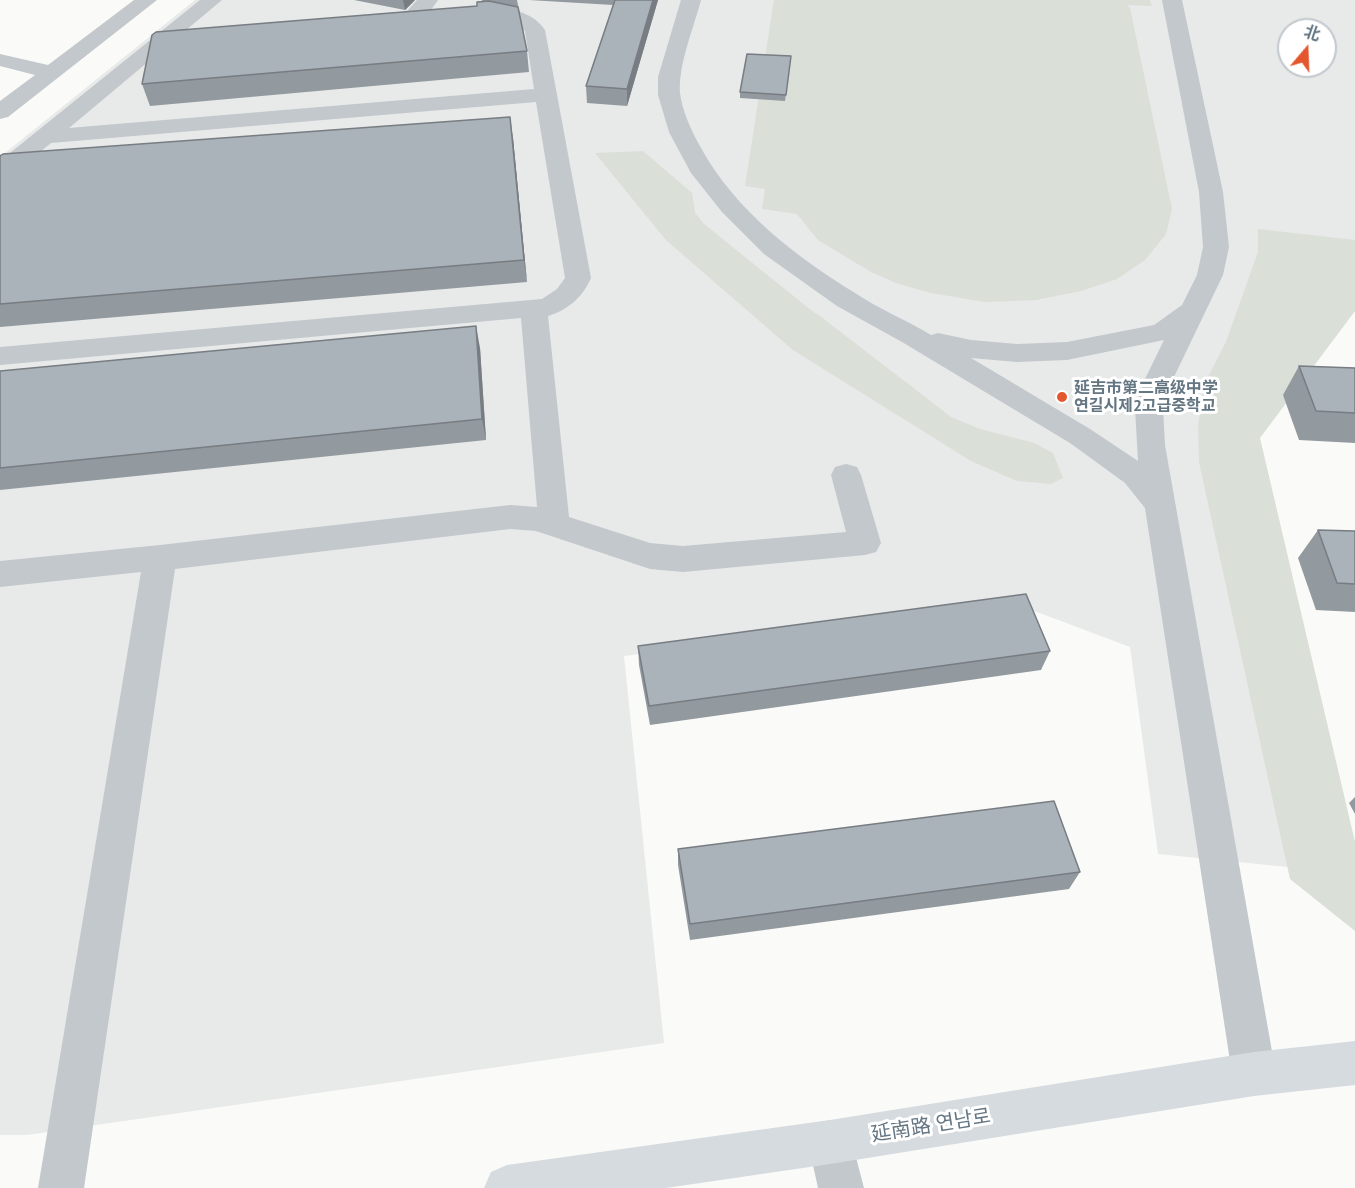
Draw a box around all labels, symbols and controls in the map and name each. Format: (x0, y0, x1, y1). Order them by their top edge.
north arrow (1277, 18, 1337, 78)
text: 北 (1301, 21, 1323, 45)
place label: 延吉市第二高级中学 연길시제2고급중학교 (1074, 378, 1218, 416)
marker: 延吉市第二高级中学 연길시제2고급중학교 (1055, 390, 1069, 404)
street label: 延南路 연남로 (870, 1105, 992, 1147)

